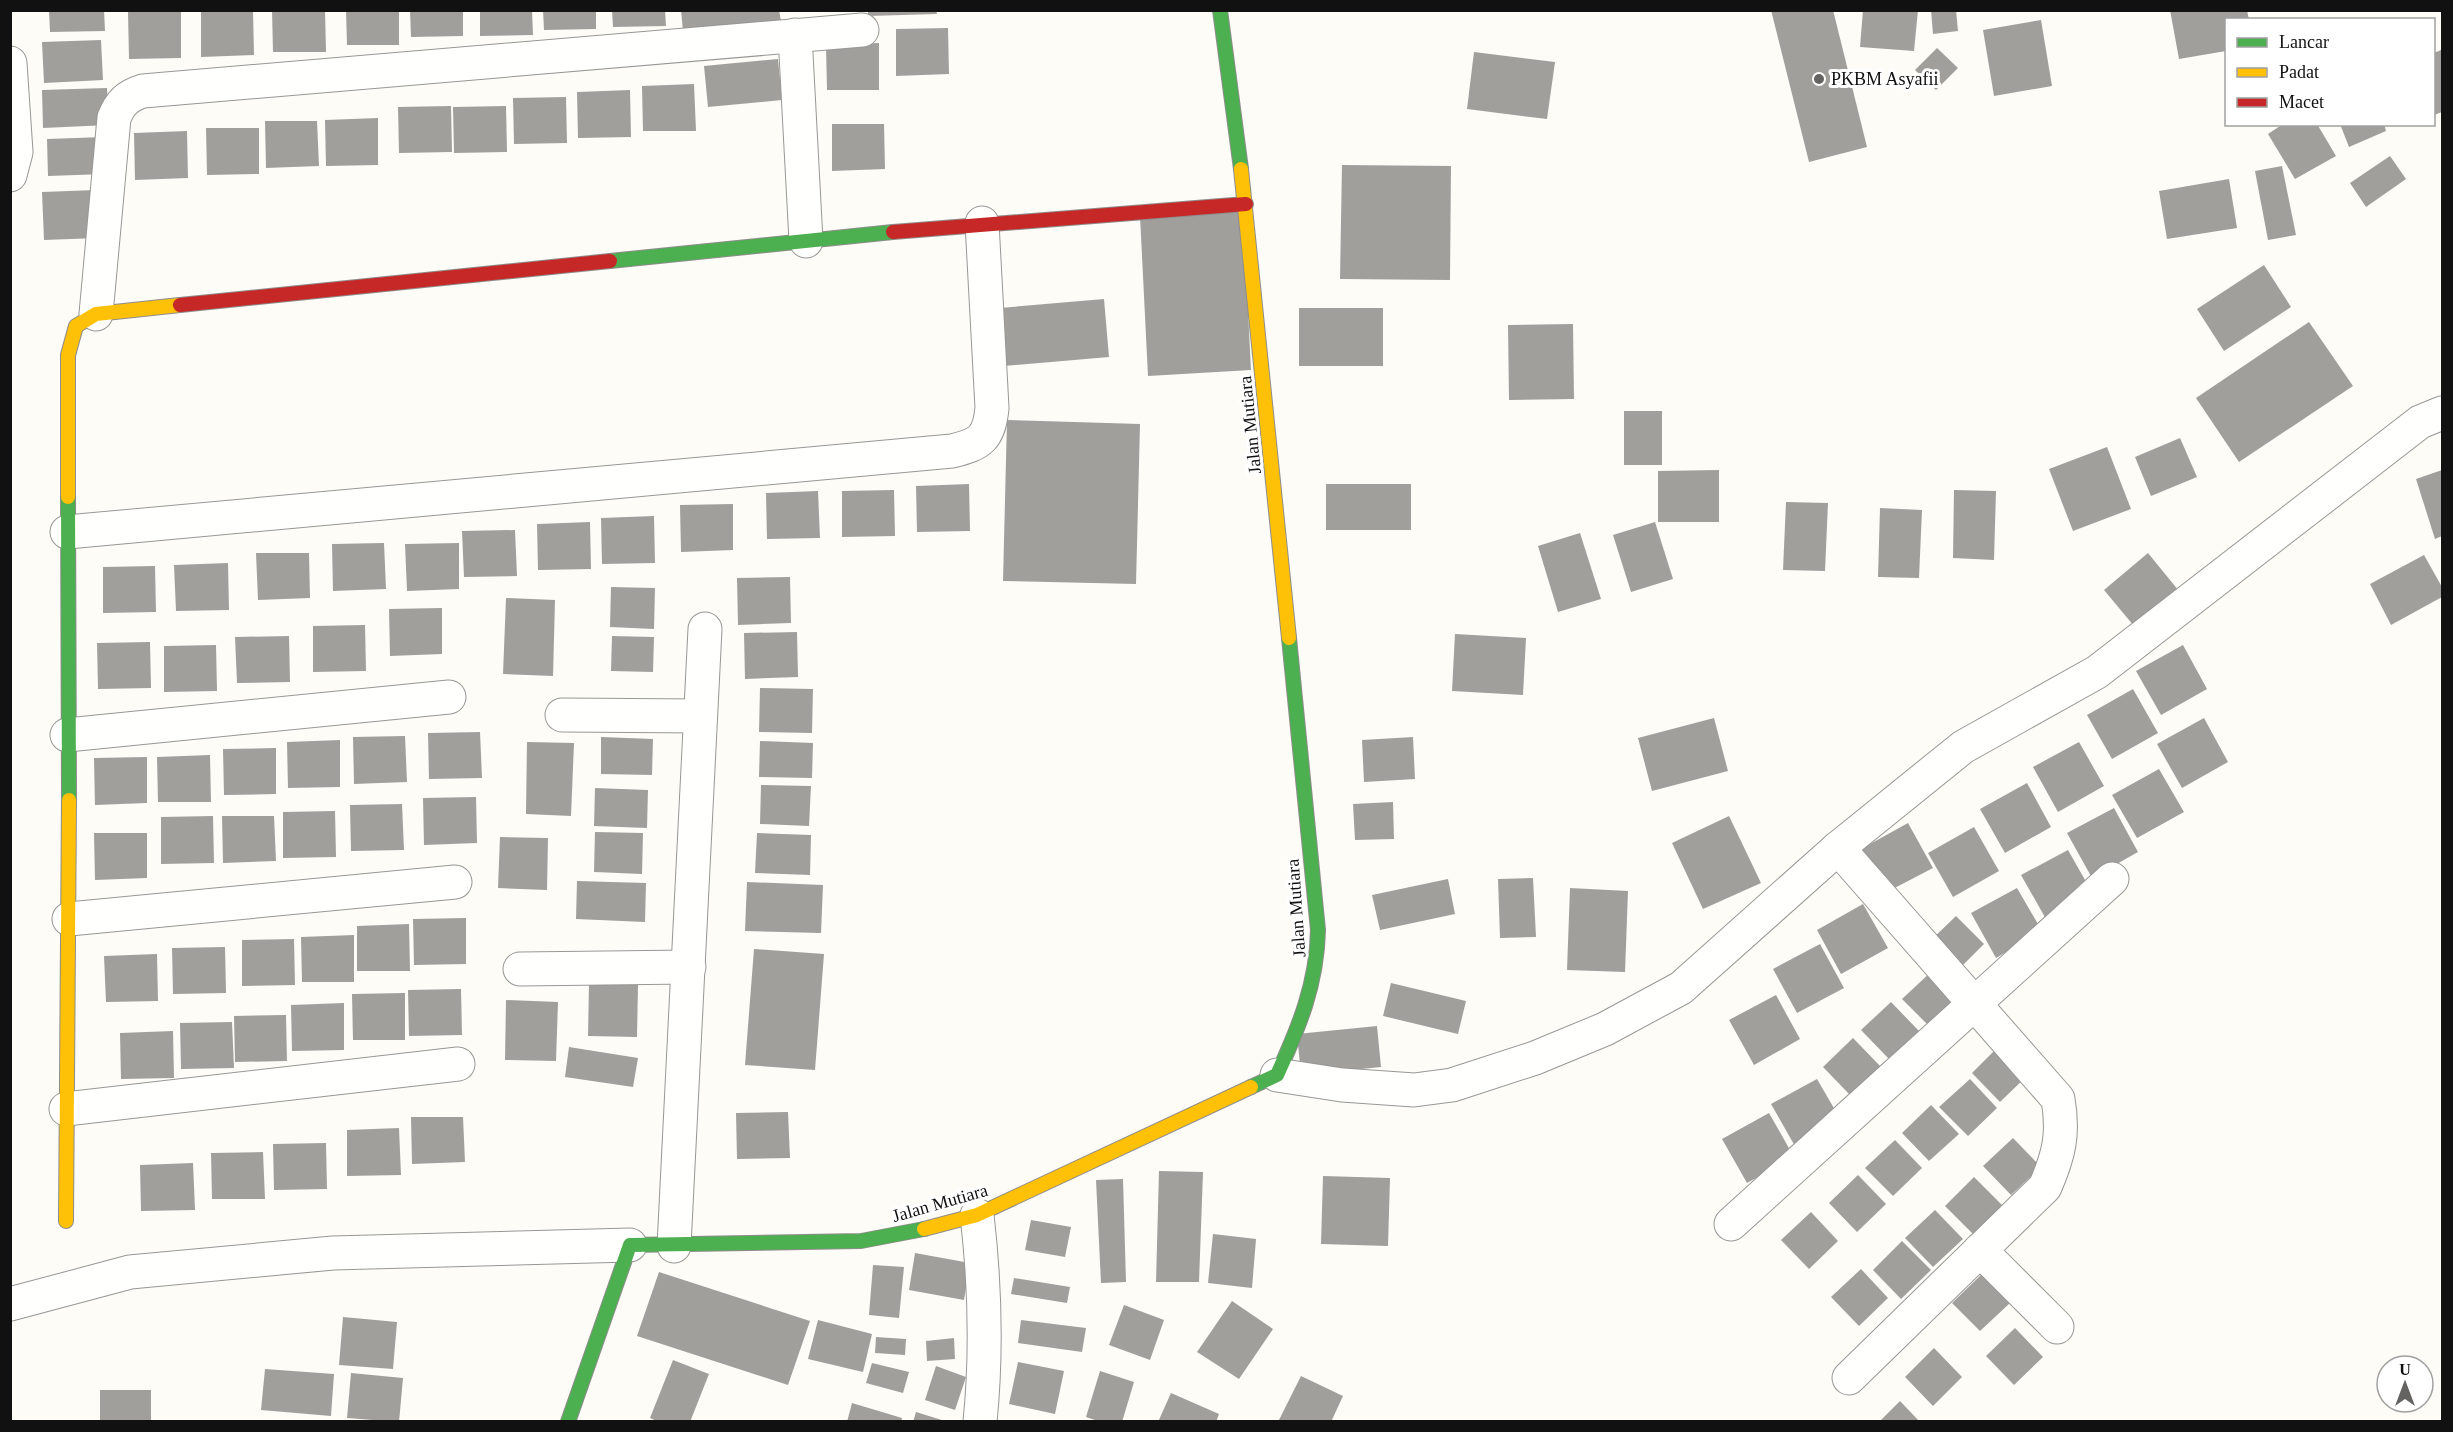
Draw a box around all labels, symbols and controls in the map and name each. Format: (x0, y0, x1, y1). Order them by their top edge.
legend (2225, 18, 2435, 126)
text: Lancar (2279, 32, 2329, 52)
text: Padat (2279, 62, 2319, 82)
place label: PKBM Asyafii (1831, 69, 1939, 89)
marker: PKBM Asyafii (1812, 72, 1826, 86)
text: Macet (2279, 92, 2324, 112)
street label: Jalan Mutiara (1235, 375, 1265, 475)
street label: Jalan Mutiara (1283, 858, 1309, 958)
street label: Jalan Mutiara (890, 1180, 990, 1226)
north arrow (2375, 1354, 2435, 1414)
text: U (2399, 1361, 2411, 1378)

